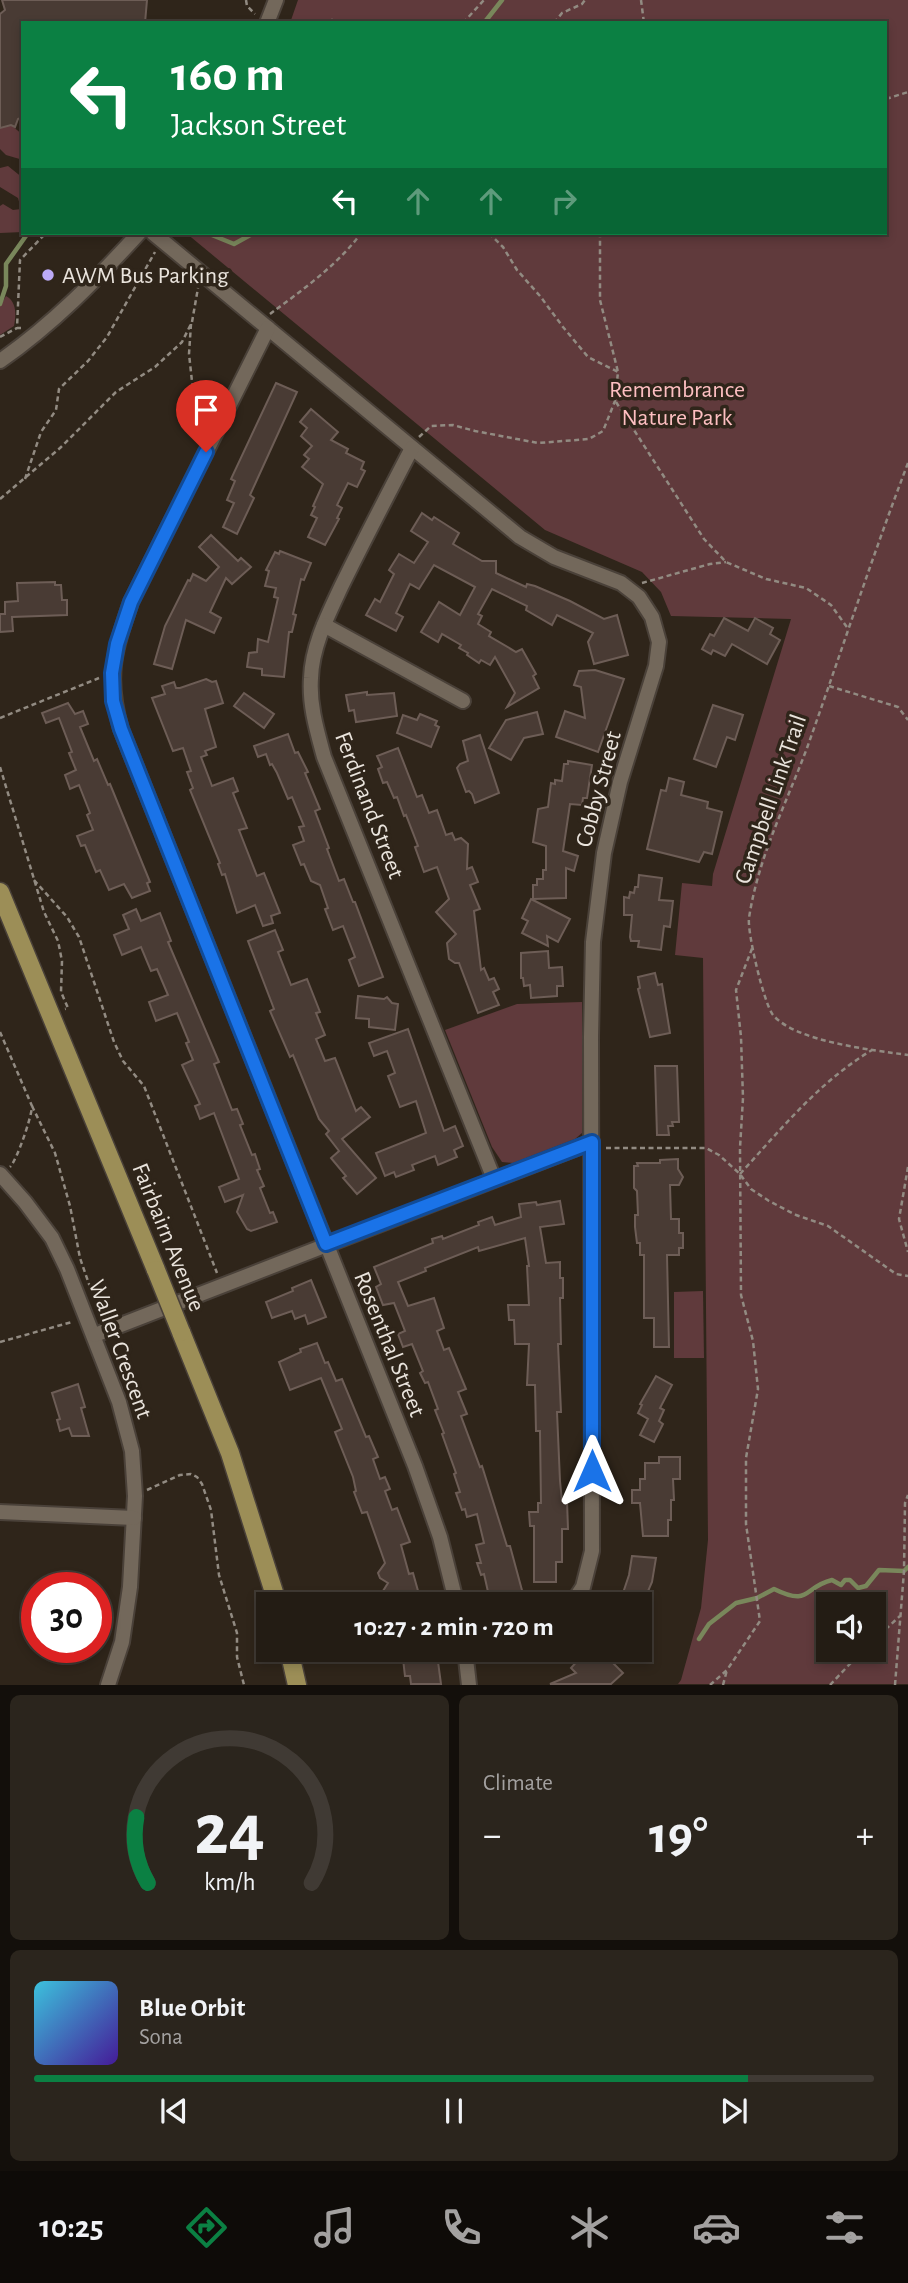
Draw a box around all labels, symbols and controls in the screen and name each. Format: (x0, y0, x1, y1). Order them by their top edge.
icon: left (56, 49, 147, 140)
text: 160 m (171, 51, 285, 100)
text: Jackson Street (171, 109, 346, 141)
icon: left (326, 182, 364, 220)
icon: ahead (399, 182, 437, 220)
icon: ahead (472, 182, 510, 220)
icon: right (545, 182, 583, 220)
place label: AWM Bus Parking (62, 264, 229, 288)
marker: AWM Bus Parking (40, 267, 56, 283)
park label: Remembrance Nature Park (609, 378, 745, 430)
pin (176, 380, 236, 452)
icon: arrive (187, 391, 225, 429)
street label: Campbell Link Trail (731, 711, 811, 887)
street label: Cobby Street (572, 728, 626, 850)
street label: Ferdinand Street (330, 729, 408, 882)
street label: Fairbairn Avenue (127, 1160, 209, 1315)
street label: Rosenthal Street (349, 1268, 429, 1421)
street label: Waller Crescent (84, 1277, 156, 1422)
position arrow (555, 1434, 629, 1508)
speed limit sign: 30 (21, 1572, 112, 1663)
map controls (816, 1592, 886, 1662)
button: sound (816, 1592, 886, 1662)
text: 10:27 · 2 min · 720 m (354, 1614, 554, 1640)
text: Climate (483, 1772, 553, 1795)
text: 24 (194, 1796, 265, 1869)
text: 19° (649, 1810, 708, 1862)
text: − (483, 1817, 501, 1855)
text: + (856, 1817, 874, 1855)
text: km/h (204, 1870, 255, 1895)
text: Blue Orbit (139, 1995, 245, 2021)
text: Sona (139, 2026, 183, 2049)
icon: previous (155, 2092, 193, 2130)
icon: pause (435, 2092, 473, 2130)
icon: next (715, 2092, 753, 2130)
icon: directions (182, 2203, 231, 2252)
icon: music (310, 2203, 359, 2252)
icon: phone (437, 2203, 486, 2252)
icon: climate (565, 2203, 614, 2252)
icon: car (692, 2203, 741, 2252)
icon: filters (820, 2203, 869, 2252)
text: 10:25 (39, 2211, 104, 2243)

